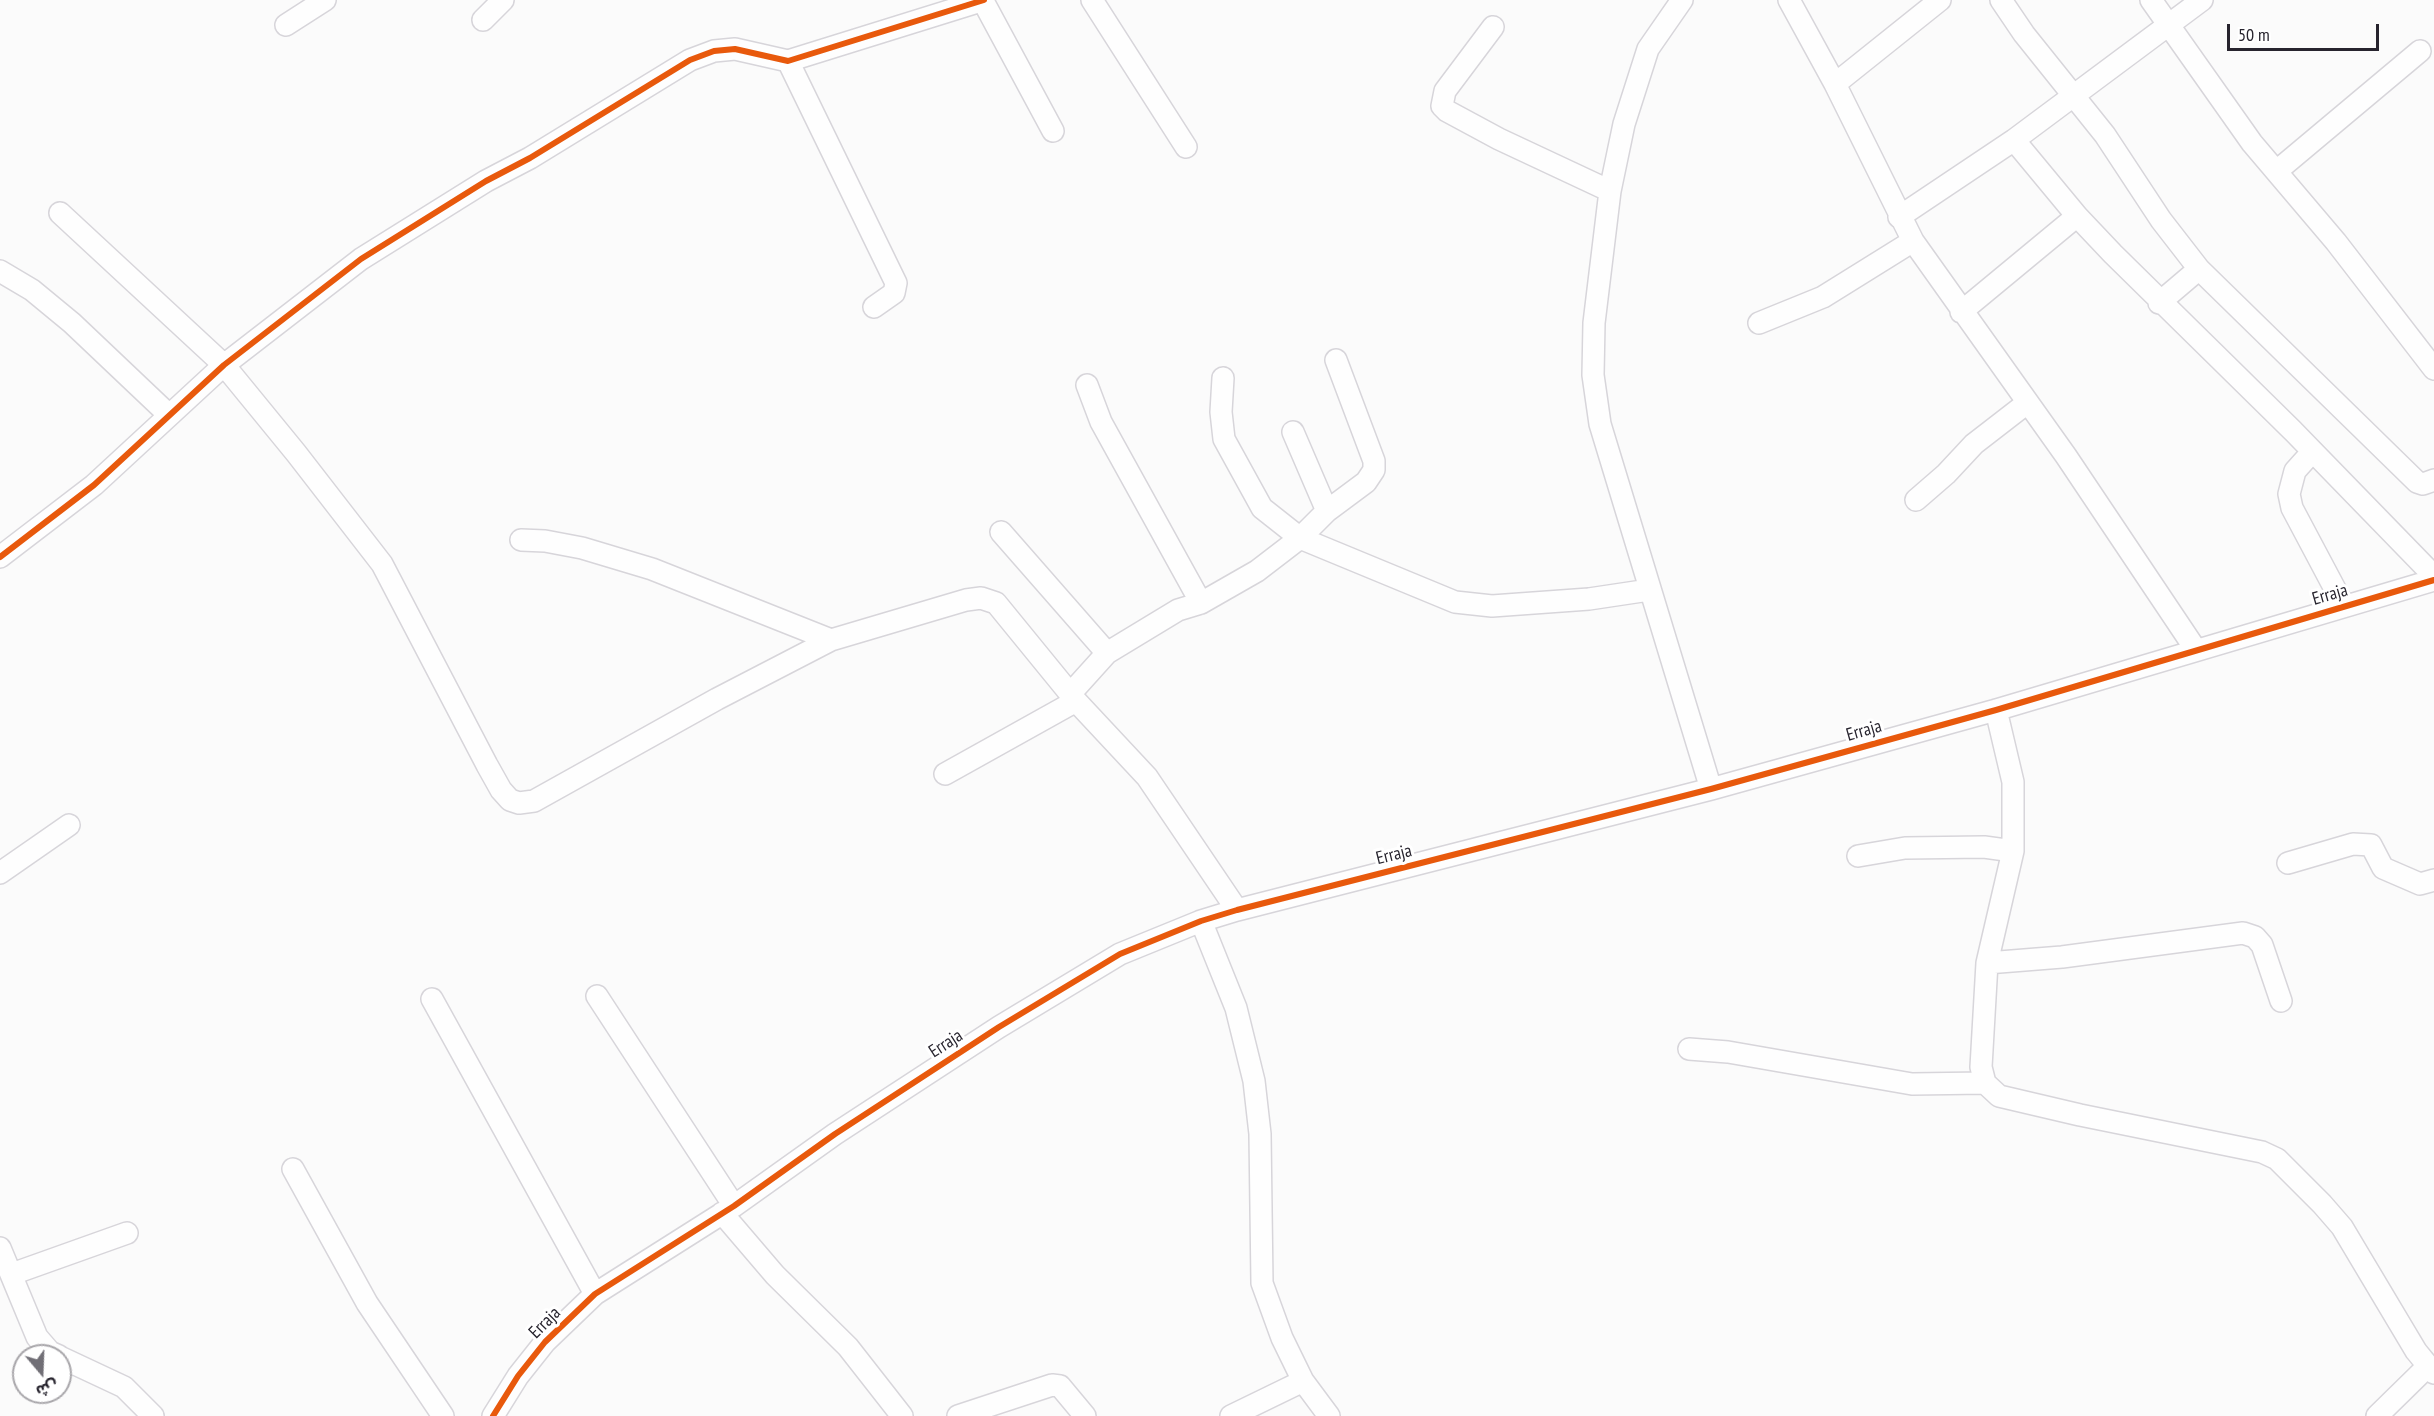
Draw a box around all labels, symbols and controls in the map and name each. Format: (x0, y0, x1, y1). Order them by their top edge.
scale bar (2230, 12, 2382, 50)
text: 50 m (2238, 23, 2270, 46)
street label: Erraja (2310, 580, 2350, 610)
street label: Erraja (1844, 716, 1884, 746)
street label: Erraja (1374, 840, 1414, 870)
street label: Erraja (925, 1025, 967, 1063)
street label: Erraja (525, 1303, 565, 1343)
north arrow (12, 1344, 72, 1404)
text: ش (34, 1376, 61, 1402)

